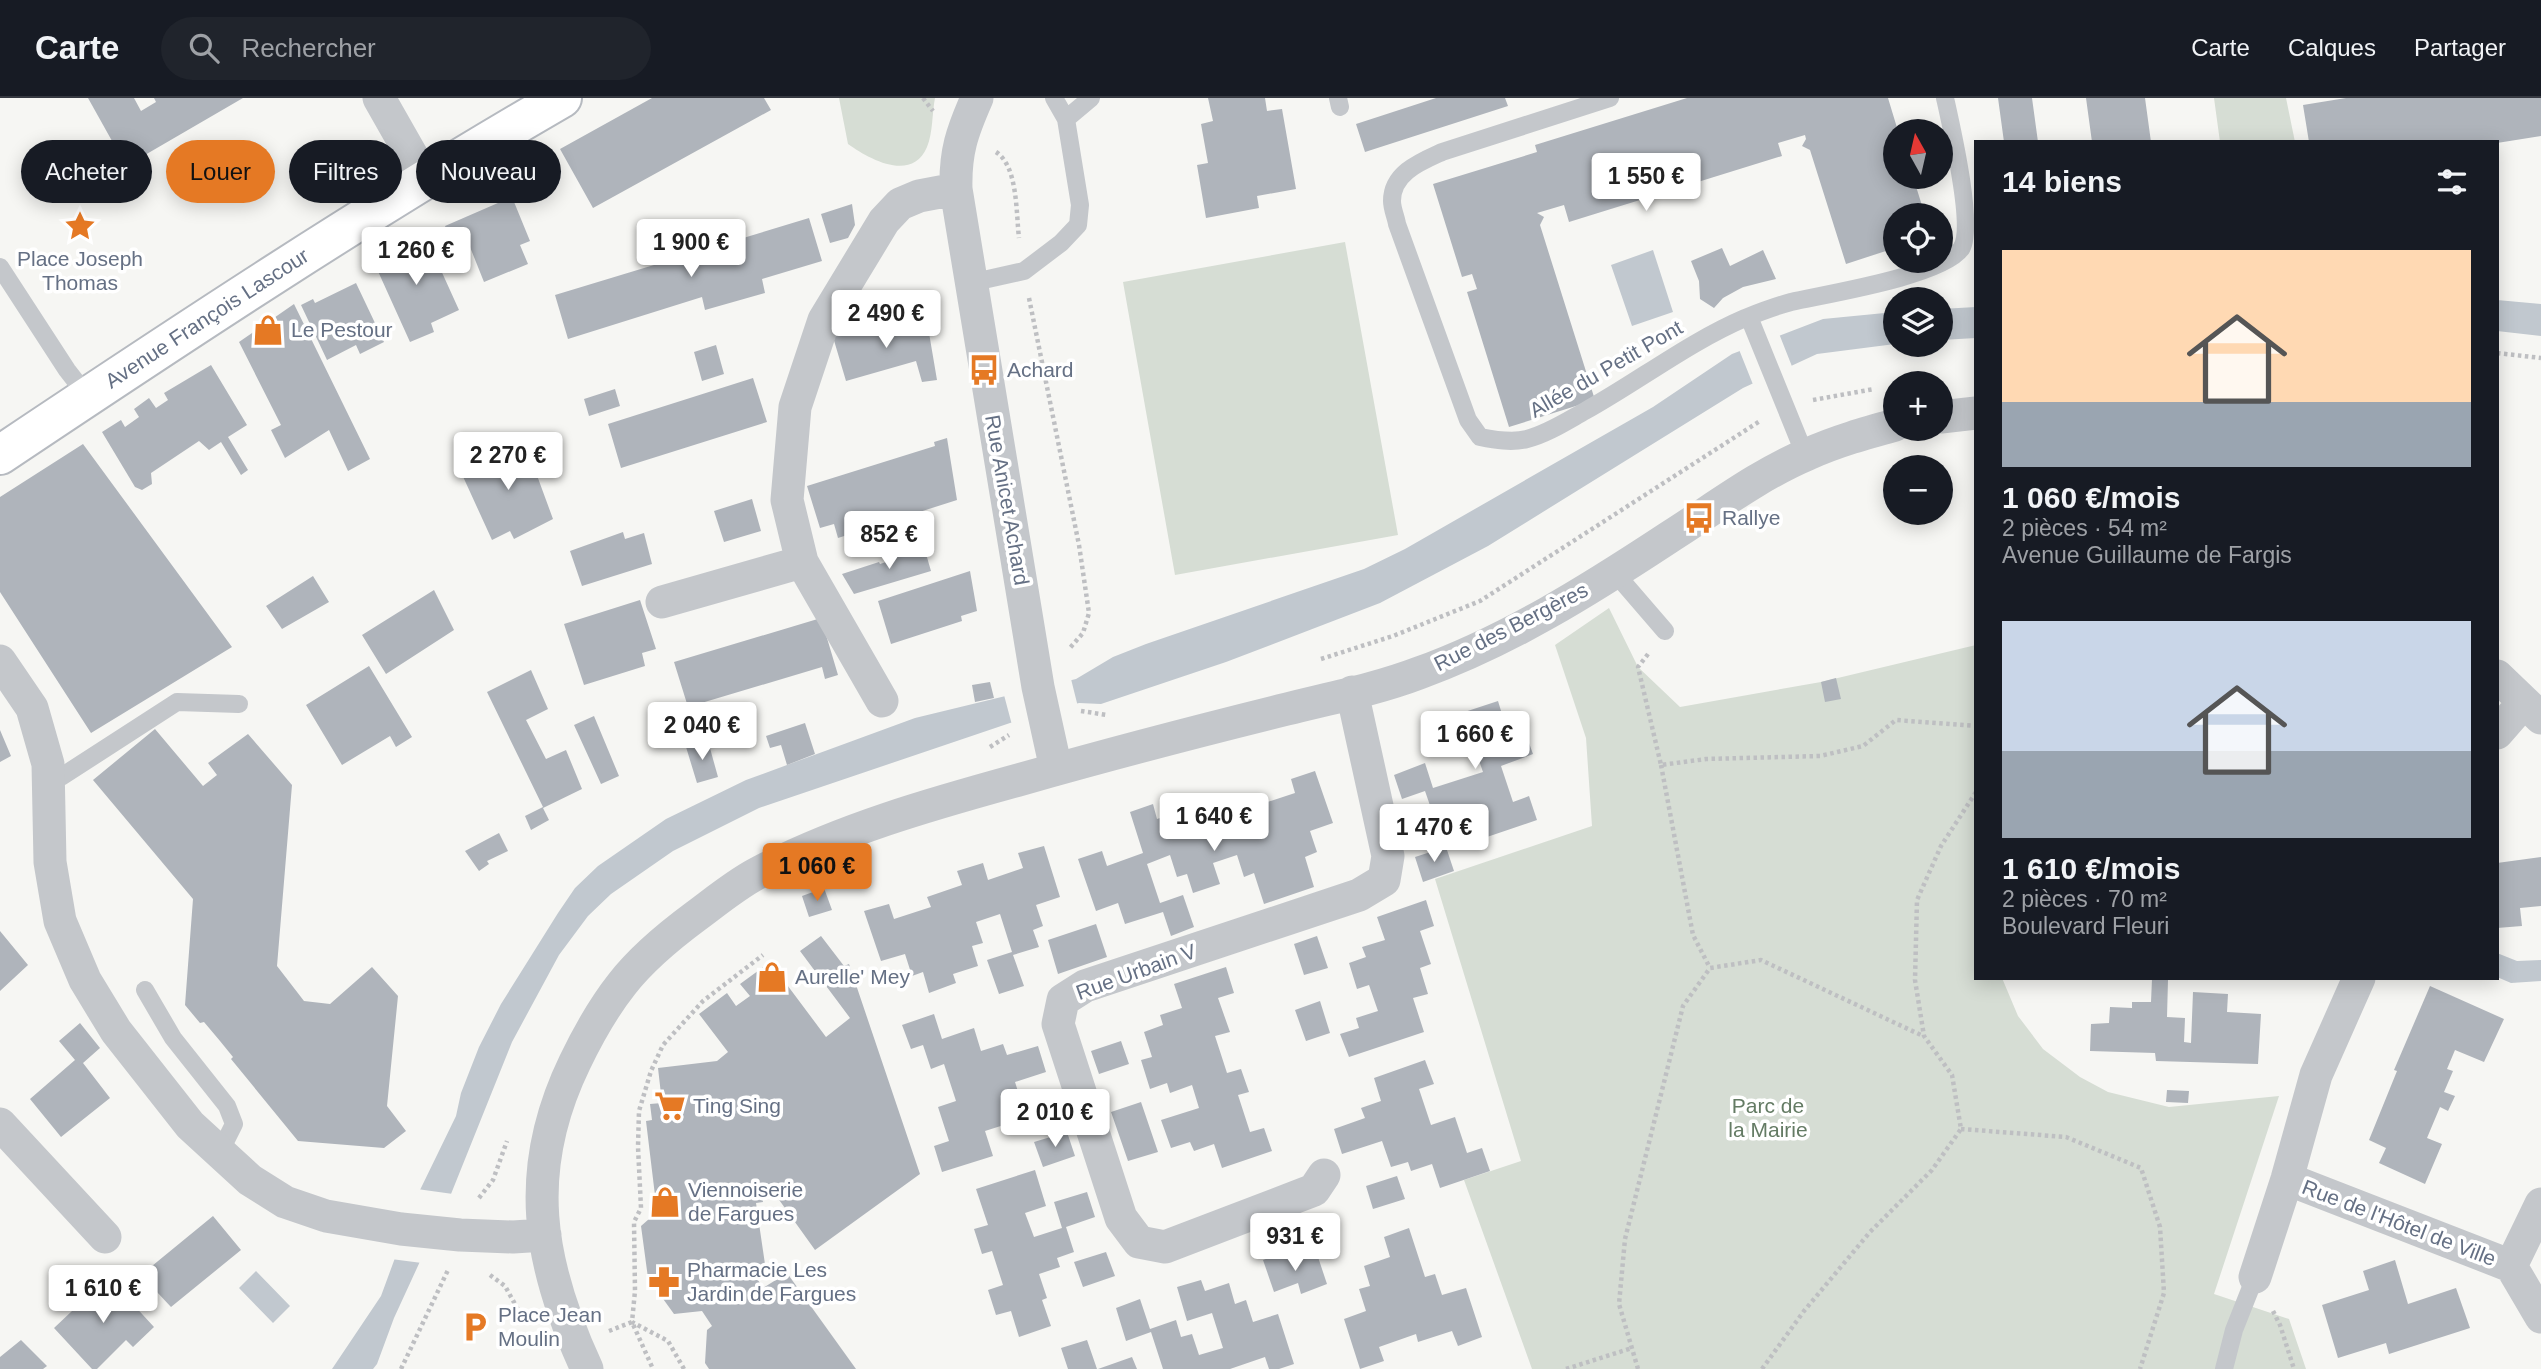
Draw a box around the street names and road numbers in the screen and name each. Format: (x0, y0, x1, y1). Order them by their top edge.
street label: Avenue François Lascour (101, 244, 313, 393)
street label: Allée du Petit Pont (1525, 315, 1686, 422)
street label: Rue Anicet Achard (981, 413, 1034, 587)
street label: Rue des Bergères (1430, 578, 1591, 675)
street label: Rue Urbain V (1073, 939, 1199, 1004)
street label: Rue de l'Hôtel de Ville (2299, 1175, 2499, 1270)

